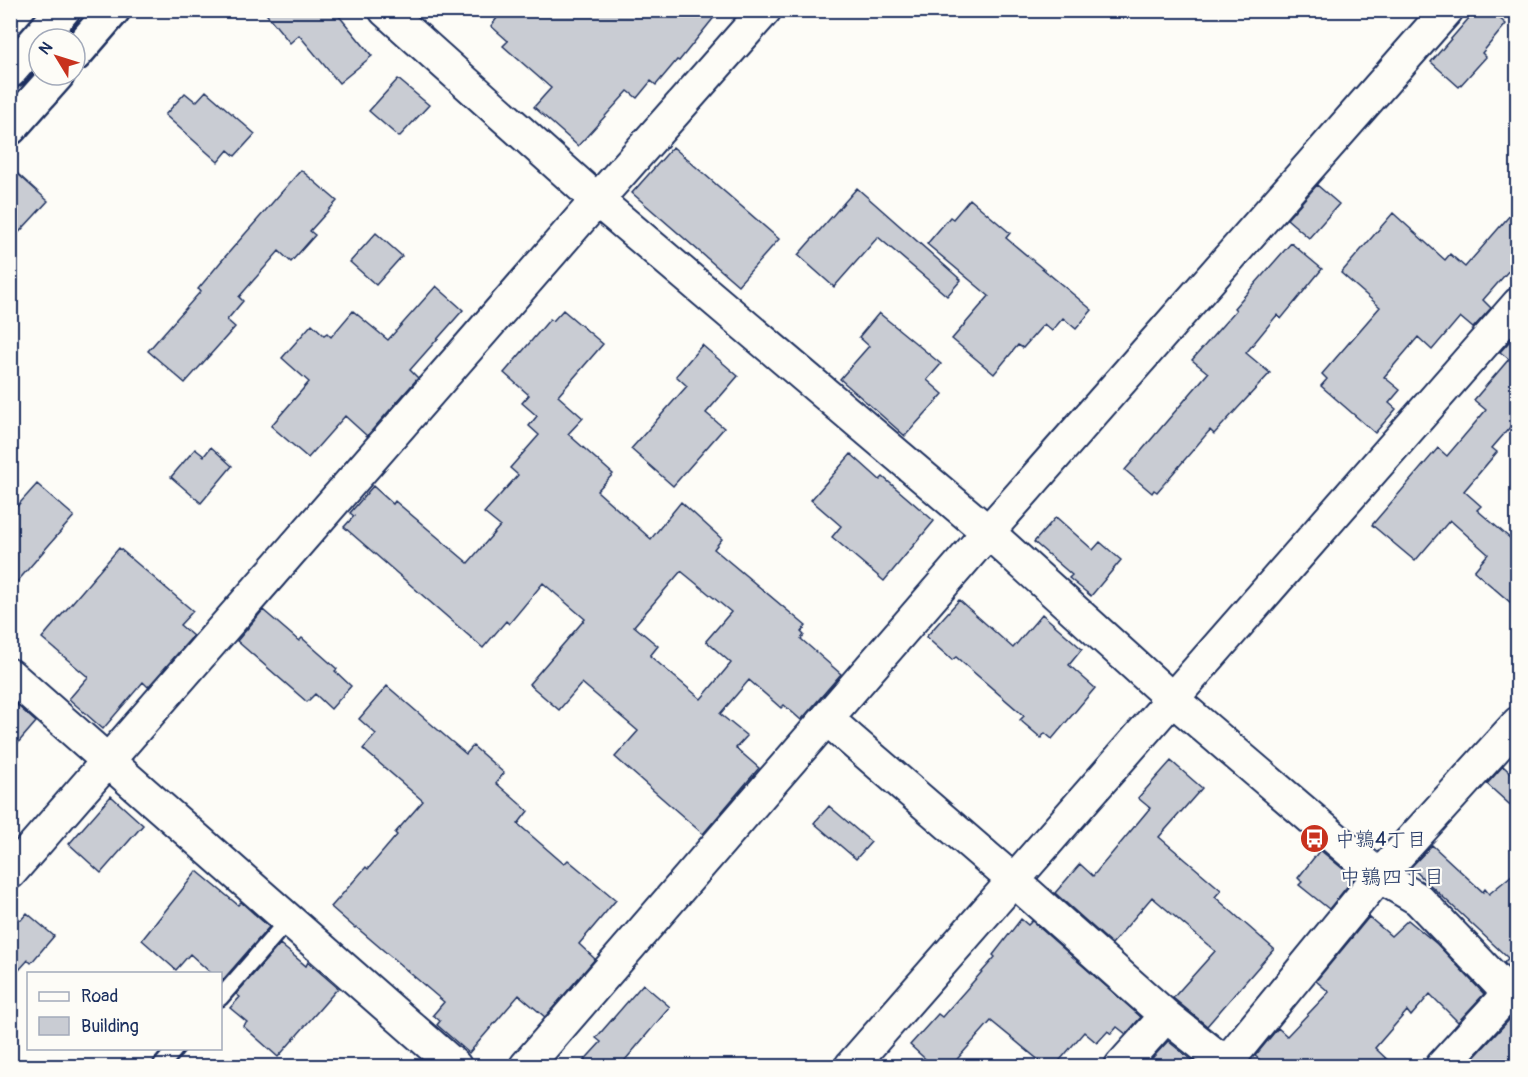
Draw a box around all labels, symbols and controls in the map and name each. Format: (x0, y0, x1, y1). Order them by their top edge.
north arrow (27, 27, 87, 87)
text: N (35, 38, 57, 59)
bus stop icon: 中鶉4丁目 (1298, 823, 1330, 855)
place label: 中鶉4丁目 (1335, 827, 1427, 852)
district label: 中鶉四丁目 (1340, 864, 1445, 891)
legend (27, 972, 222, 1050)
text: Road (81, 985, 118, 1008)
text: Building (81, 1015, 139, 1038)

